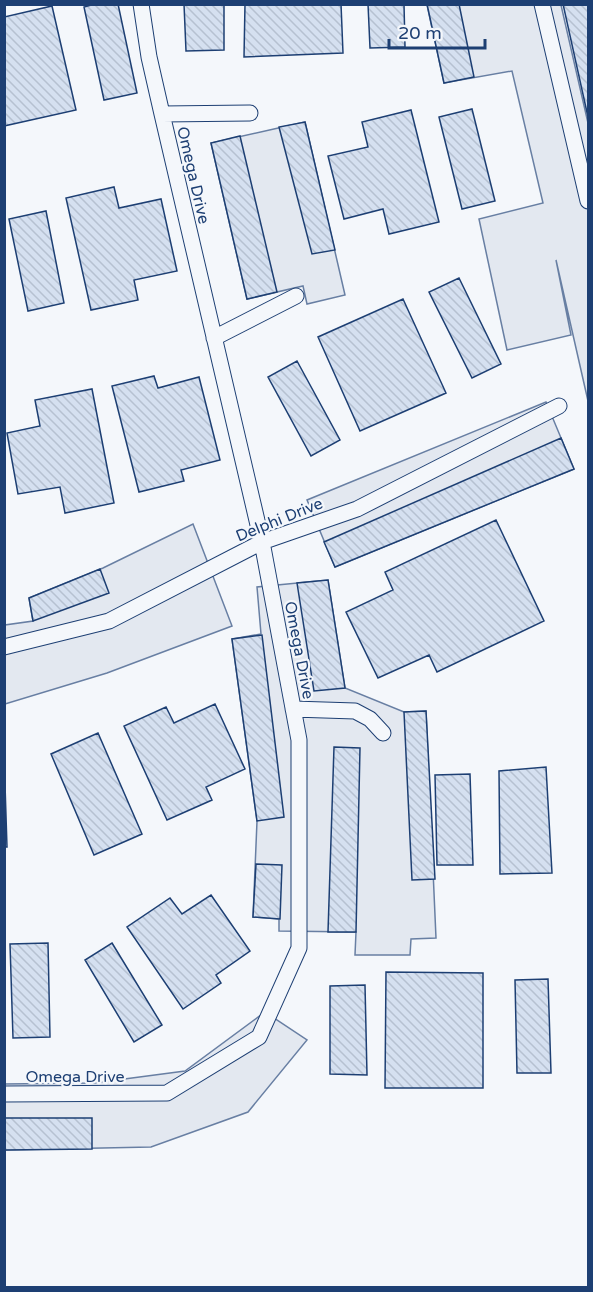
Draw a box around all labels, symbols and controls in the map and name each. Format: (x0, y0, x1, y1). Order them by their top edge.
scale bar (389, 12, 485, 50)
text: 20 m (398, 22, 442, 44)
street label: Omega Drive (172, 125, 214, 226)
street label: Delphi Drive (233, 493, 326, 546)
street label: Omega Drive (280, 600, 318, 701)
street label: Omega Drive (25, 1067, 125, 1087)

